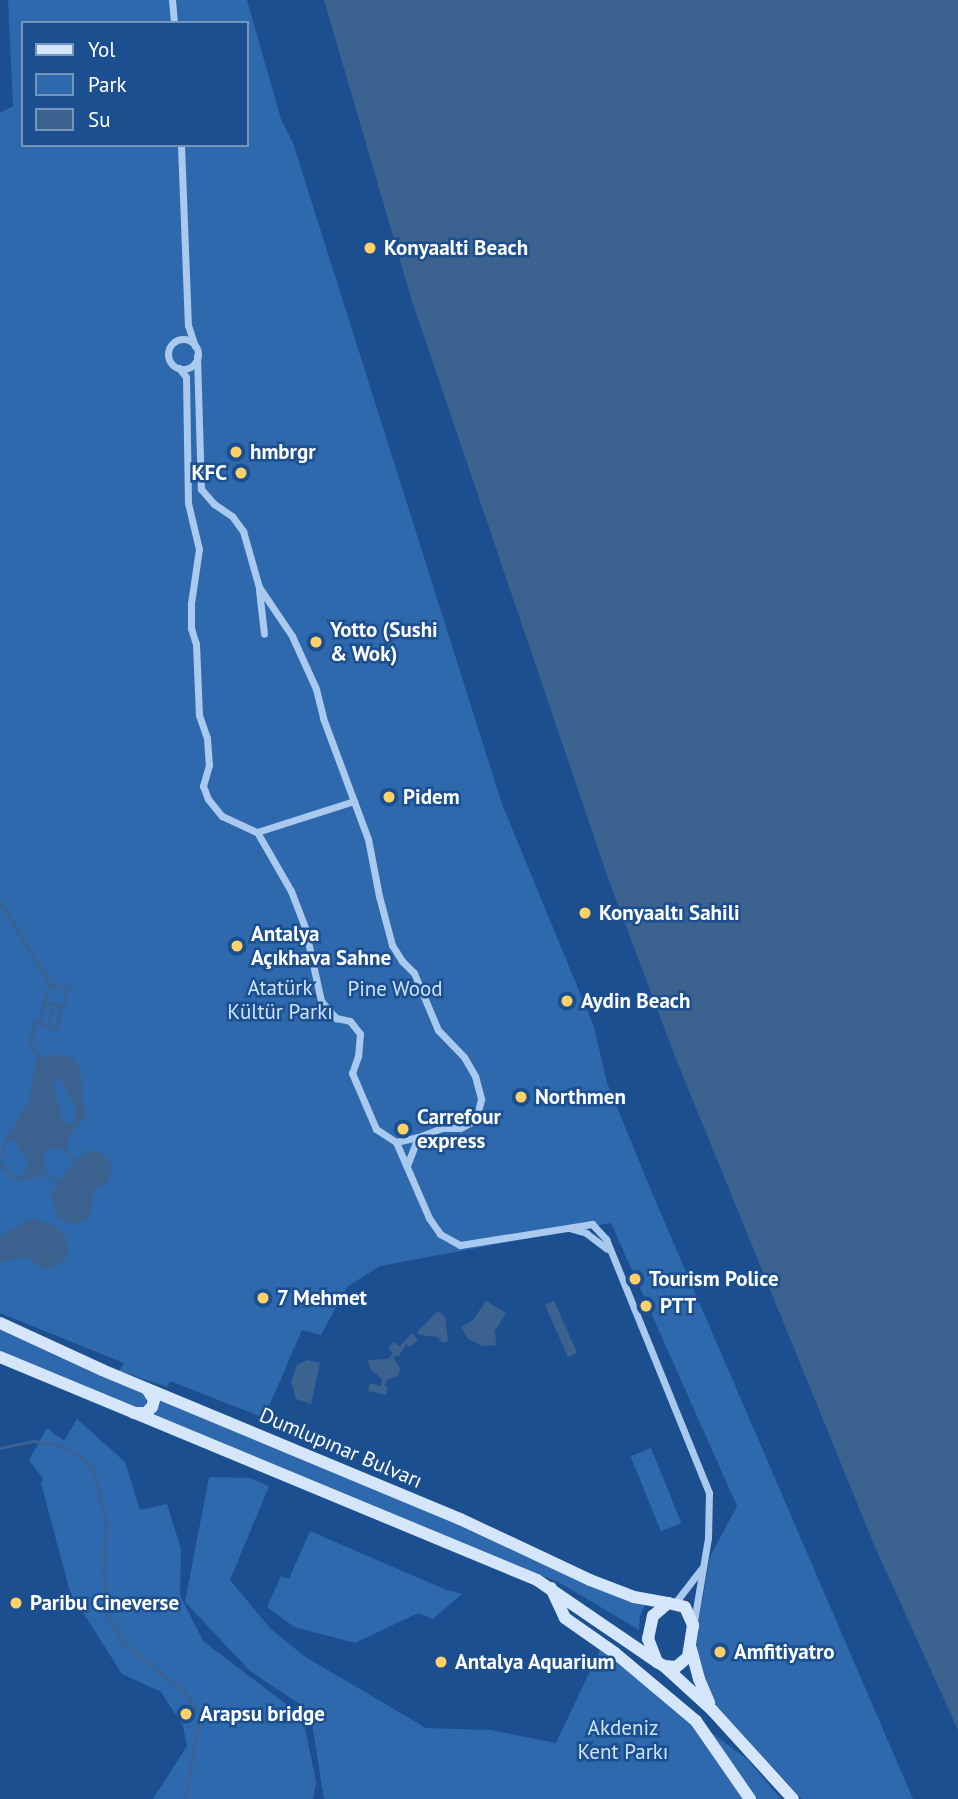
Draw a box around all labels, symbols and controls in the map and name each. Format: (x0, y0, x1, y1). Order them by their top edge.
legend (21, 21, 248, 147)
text: Yol (88, 36, 115, 63)
text: Park (88, 71, 127, 98)
text: Su (88, 106, 110, 133)
place label: Konyaalti Beach (384, 235, 528, 261)
marker: Konyaalti Beach (362, 240, 378, 256)
place label: hmbrgr (250, 439, 316, 465)
marker: hmbrgr (228, 444, 244, 460)
place label: KFC (192, 460, 227, 486)
marker: KFC (233, 465, 249, 481)
place label: Yotto (Sushi & Wok) (330, 617, 438, 667)
marker: Yotto (Sushi & Wok) (308, 634, 324, 650)
place label: Pidem (403, 784, 460, 810)
marker: Pidem (381, 789, 397, 805)
place label: Konyaaltı Sahili (599, 900, 740, 926)
marker: Konyaaltı Sahili (577, 905, 593, 921)
place label: Antalya Açıkhava Sahne (251, 921, 391, 971)
marker: Antalya Açıkhava Sahne (229, 938, 245, 954)
park label: Atatürk Kültür Parkı (227, 975, 333, 1025)
park label: Pine Wood (347, 976, 443, 1002)
place label: Aydin Beach (581, 988, 690, 1014)
marker: Aydin Beach (559, 993, 575, 1009)
place label: Northmen (535, 1084, 626, 1110)
marker: Northmen (513, 1089, 529, 1105)
place label: Carrefour express (417, 1104, 501, 1154)
marker: Carrefour express (395, 1121, 411, 1137)
place label: Tourism Police (649, 1266, 779, 1292)
marker: Tourism Police (627, 1271, 643, 1287)
place label: 7 Mehmet (277, 1285, 368, 1311)
marker: 7 Mehmet (255, 1290, 271, 1306)
place label: PTT (660, 1293, 696, 1319)
marker: PTT (638, 1298, 654, 1314)
street label: Dumlupınar Bulvarı (256, 1402, 426, 1494)
place label: Paribu Cineverse (30, 1590, 179, 1616)
marker: Paribu Cineverse (8, 1595, 24, 1611)
place label: Amfitiyatro (734, 1639, 835, 1665)
marker: Amfitiyatro (712, 1644, 728, 1660)
place label: Antalya Aquarium (455, 1649, 615, 1675)
marker: Antalya Aquarium (433, 1654, 449, 1670)
place label: Arapsu bridge (200, 1701, 325, 1727)
marker: Arapsu bridge (178, 1706, 194, 1722)
park label: Akdeniz Kent Parkı (578, 1715, 668, 1765)

